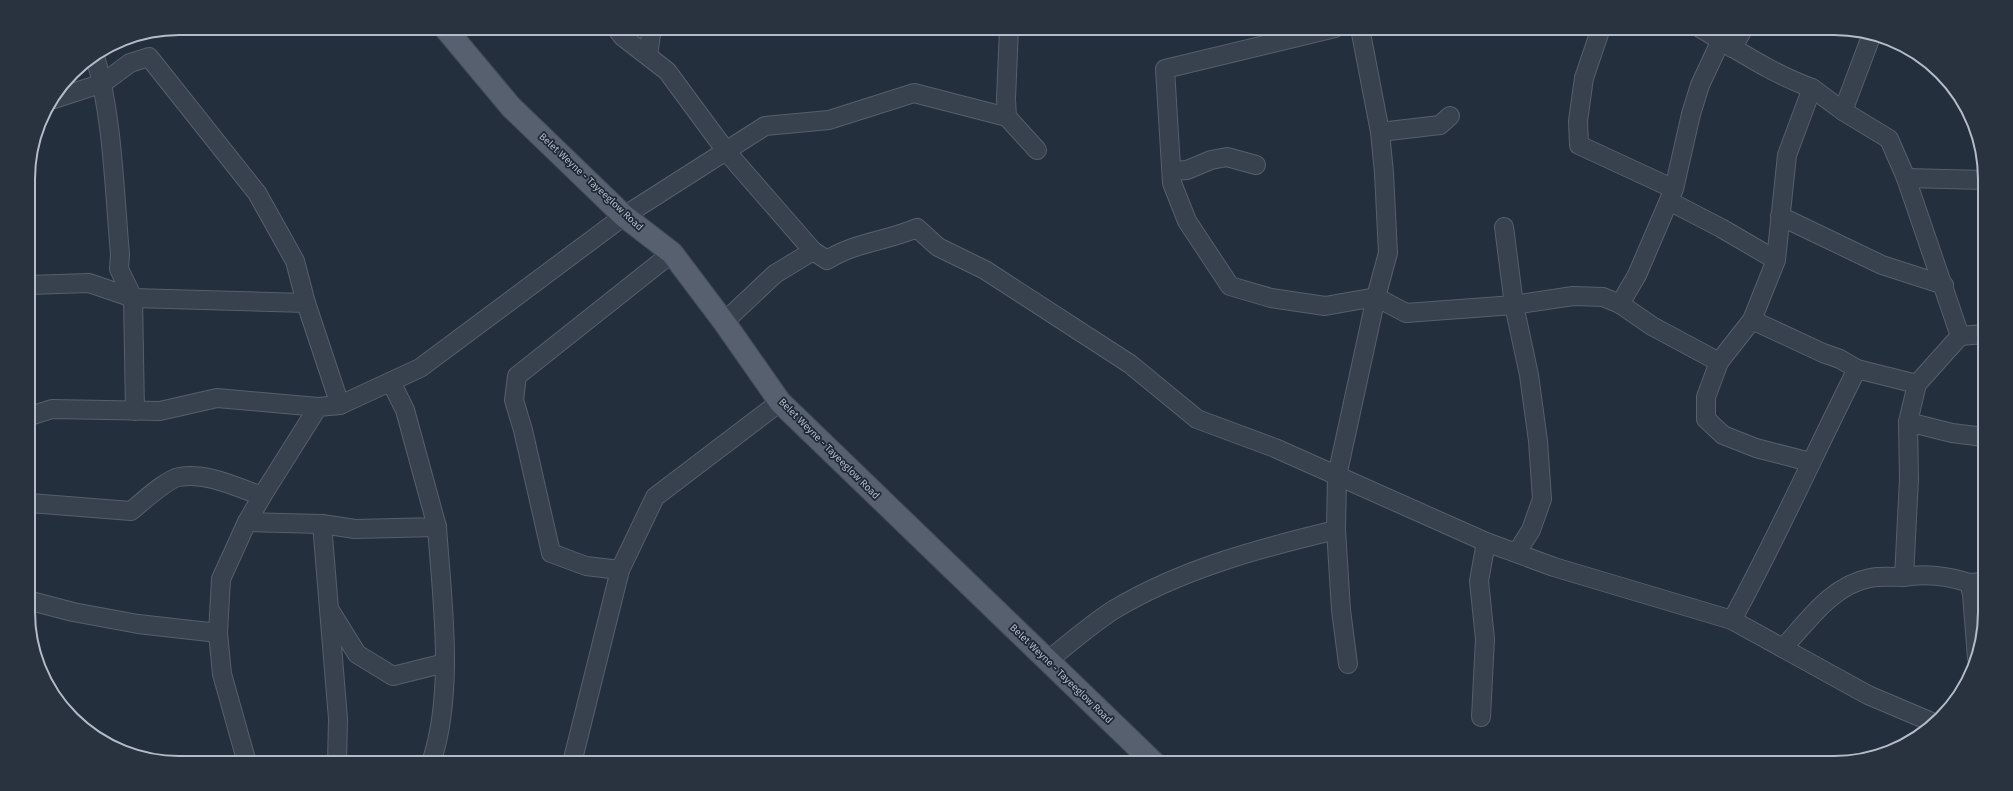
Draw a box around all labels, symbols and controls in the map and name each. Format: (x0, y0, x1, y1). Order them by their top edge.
street label: Belet Weyne - Tayeeglow Road (537, 131, 645, 233)
street label: Belet Weyne - Tayeeglow Road (776, 396, 882, 502)
street label: Belet Weyne - Tayeeglow Road (1007, 622, 1115, 726)

